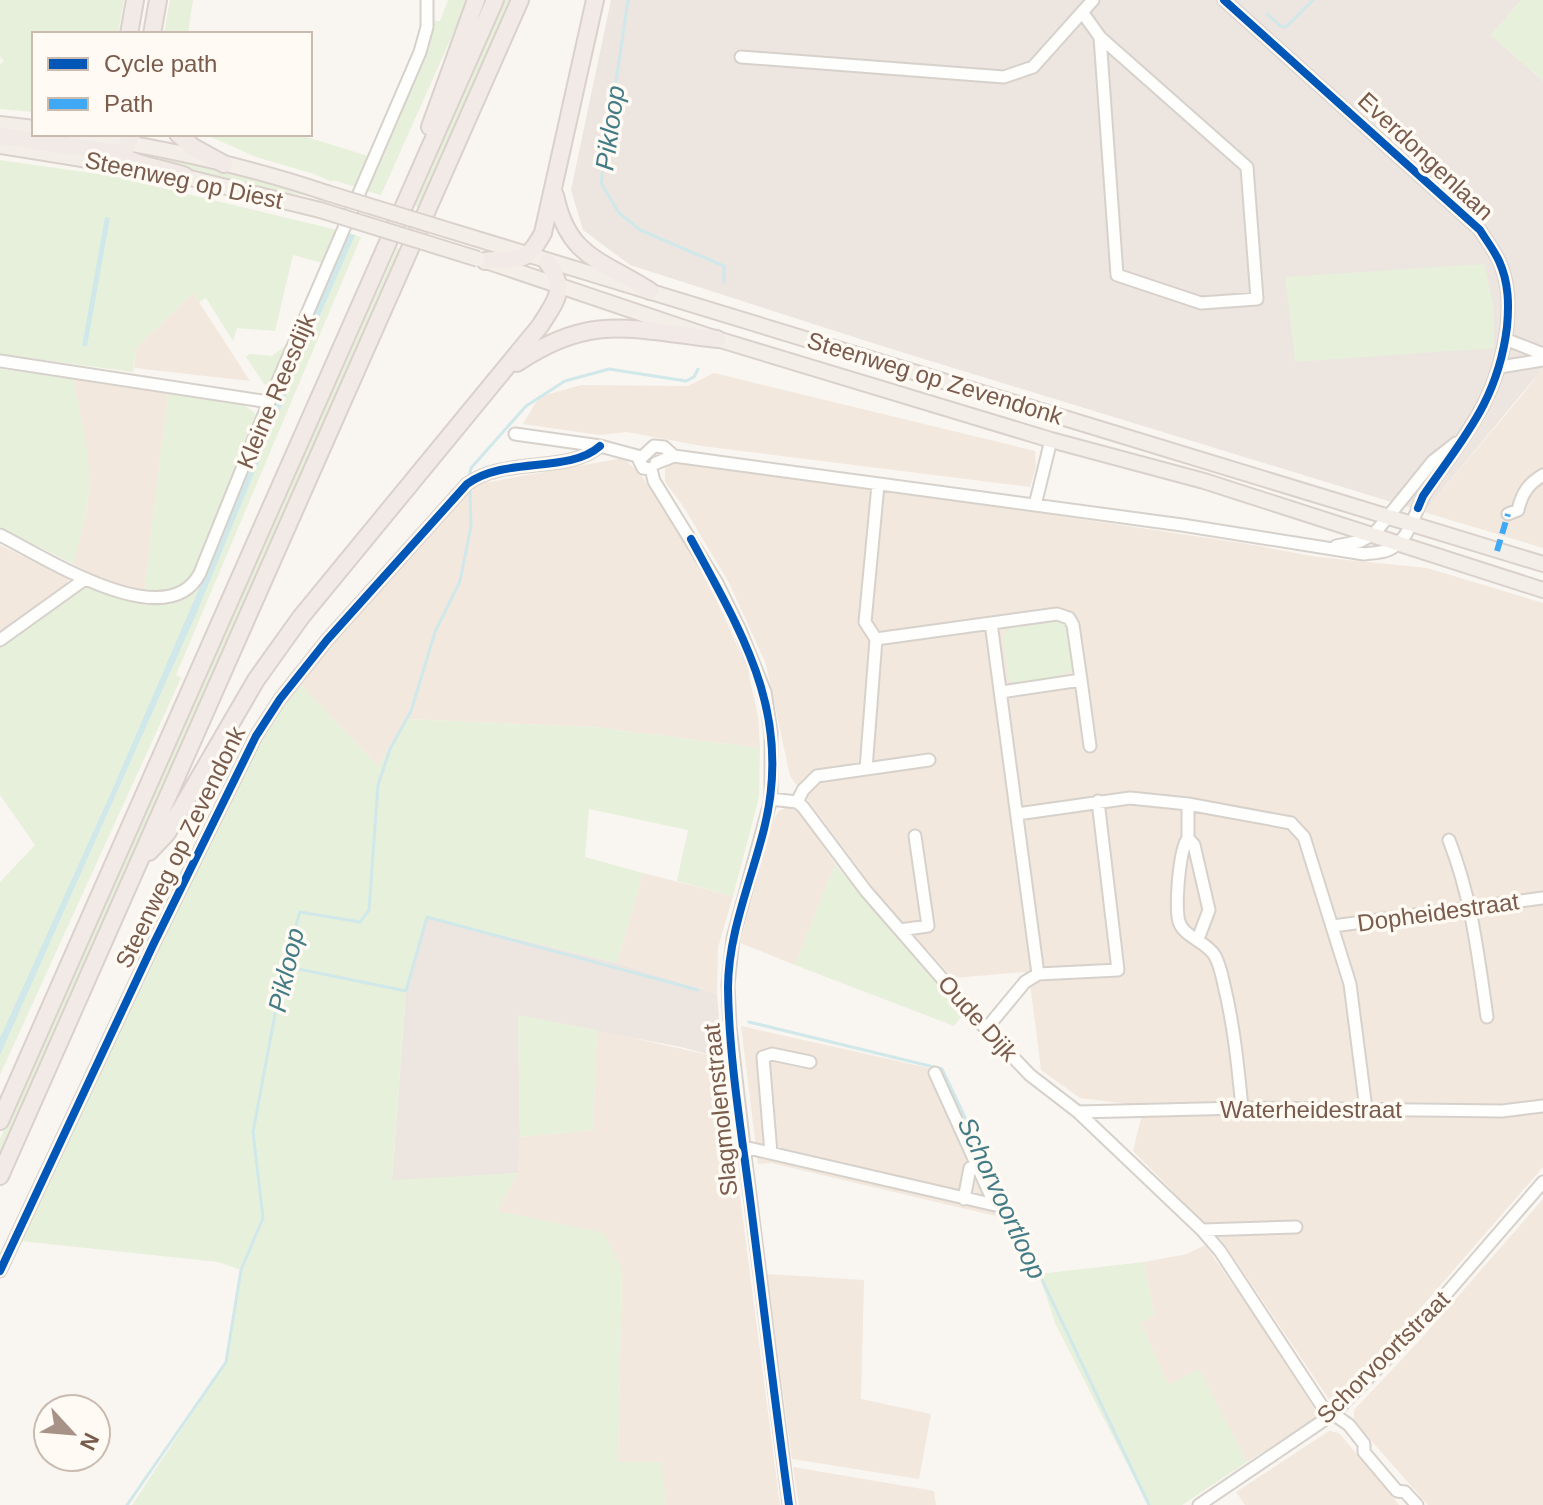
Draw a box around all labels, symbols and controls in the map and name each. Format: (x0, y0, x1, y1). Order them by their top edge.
legend (32, 32, 312, 136)
text: Cycle path (104, 50, 217, 77)
water label: Pikloop (589, 84, 631, 172)
street label: Everdongenlaan (1353, 87, 1499, 225)
text: Path (104, 90, 153, 117)
street label: Steenweg op Diest (83, 146, 286, 214)
street label: Kleine Reesdijk (231, 309, 321, 472)
street label: Steenweg op Zevendonk (804, 326, 1067, 430)
street label: Steenweg op Zevendonk (110, 721, 251, 972)
street label: Dopheidestraat (1356, 887, 1521, 937)
water label: Pikloop (262, 925, 310, 1015)
street label: Oude Dijk (933, 970, 1024, 1067)
street label: Slagmolenstraat (697, 1022, 742, 1198)
street label: Waterheidestraat (1220, 1096, 1402, 1123)
water label: Schorvoortloop (951, 1112, 1053, 1284)
street label: Schorvoortstraat (1311, 1285, 1455, 1429)
north arrow (32, 1393, 112, 1473)
text: N (75, 1429, 104, 1454)

